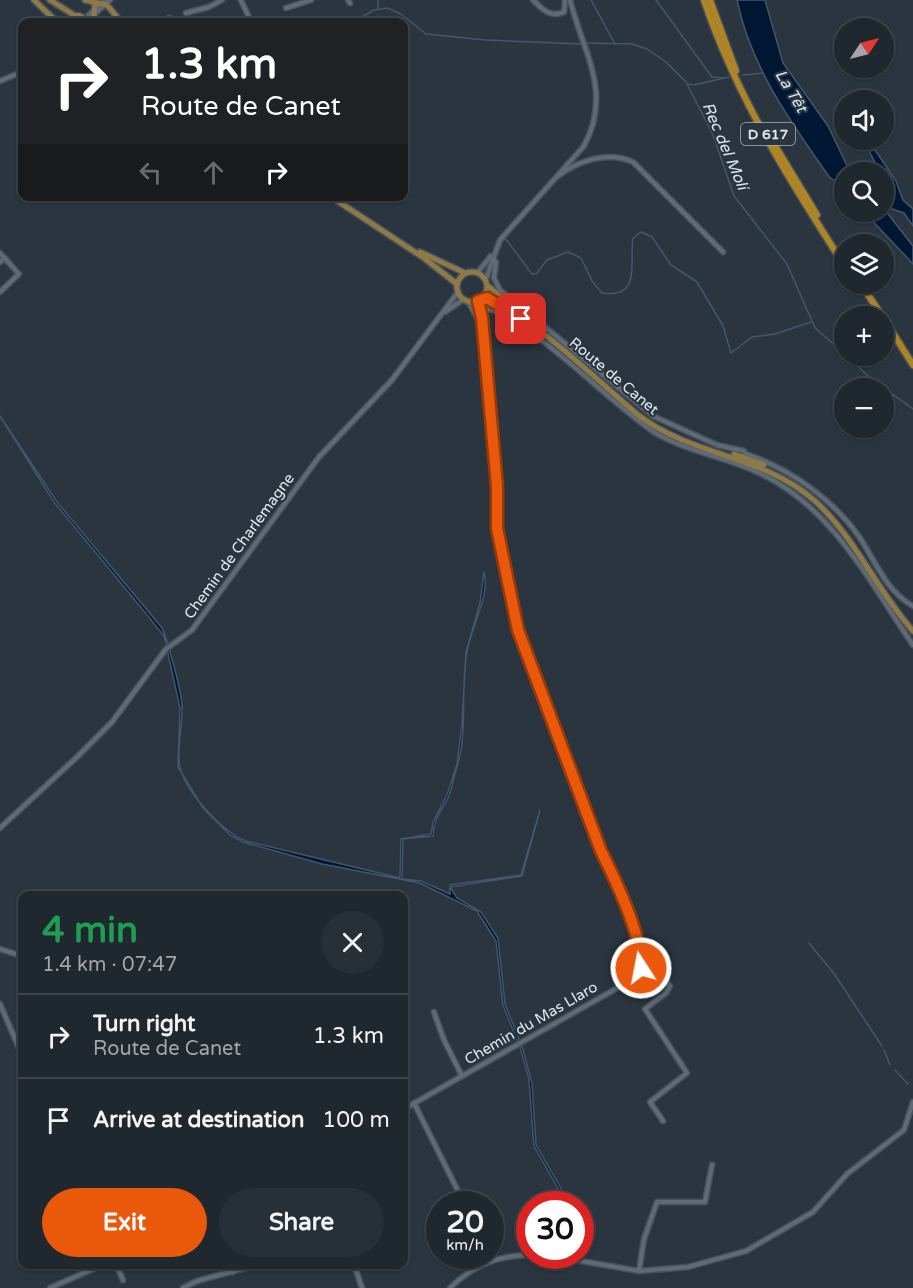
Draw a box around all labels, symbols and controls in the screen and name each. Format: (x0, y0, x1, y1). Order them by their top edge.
north arrow (834, 18, 894, 78)
map controls (834, 18, 894, 438)
text: 1.3 km (141, 39, 277, 90)
icon: right (42, 42, 120, 120)
water label: La Têt (771, 66, 812, 118)
text: Route de Canet (141, 90, 341, 123)
button: sound (834, 90, 894, 150)
water label: Rec del Molí (698, 99, 754, 196)
road number: D 617 (741, 123, 795, 145)
icon: left (134, 156, 167, 189)
icon: ahead (197, 156, 230, 189)
icon: right (260, 156, 293, 189)
button: search (834, 162, 894, 222)
button: layers (834, 234, 894, 294)
pin (495, 293, 546, 344)
icon: arrive (504, 302, 537, 335)
button: + (834, 306, 894, 366)
street label: Route de Canet (566, 333, 663, 419)
button: − (834, 378, 894, 438)
street label: Chemin de Charlemagne (180, 470, 298, 622)
text: 4 min (42, 909, 138, 952)
button: close (321, 911, 384, 974)
position arrow (609, 936, 673, 1000)
text: 1.4 km · 07:47 (42, 953, 177, 977)
street label: Chemin du Mas Llaro (461, 978, 601, 1068)
text: Turn right (93, 1011, 195, 1037)
icon: right (42, 1020, 75, 1053)
text: 1.3 km (313, 1023, 384, 1049)
text: Route de Canet (93, 1037, 241, 1061)
icon: arrive (42, 1104, 75, 1137)
text: Arrive at destination (93, 1107, 304, 1133)
text: 100 m (322, 1107, 390, 1133)
button: Exit (42, 1188, 207, 1257)
button: Share (219, 1188, 384, 1257)
speed limit sign: 30 (516, 1191, 594, 1269)
text: 20 (446, 1204, 484, 1241)
text: km/h (446, 1236, 484, 1254)

